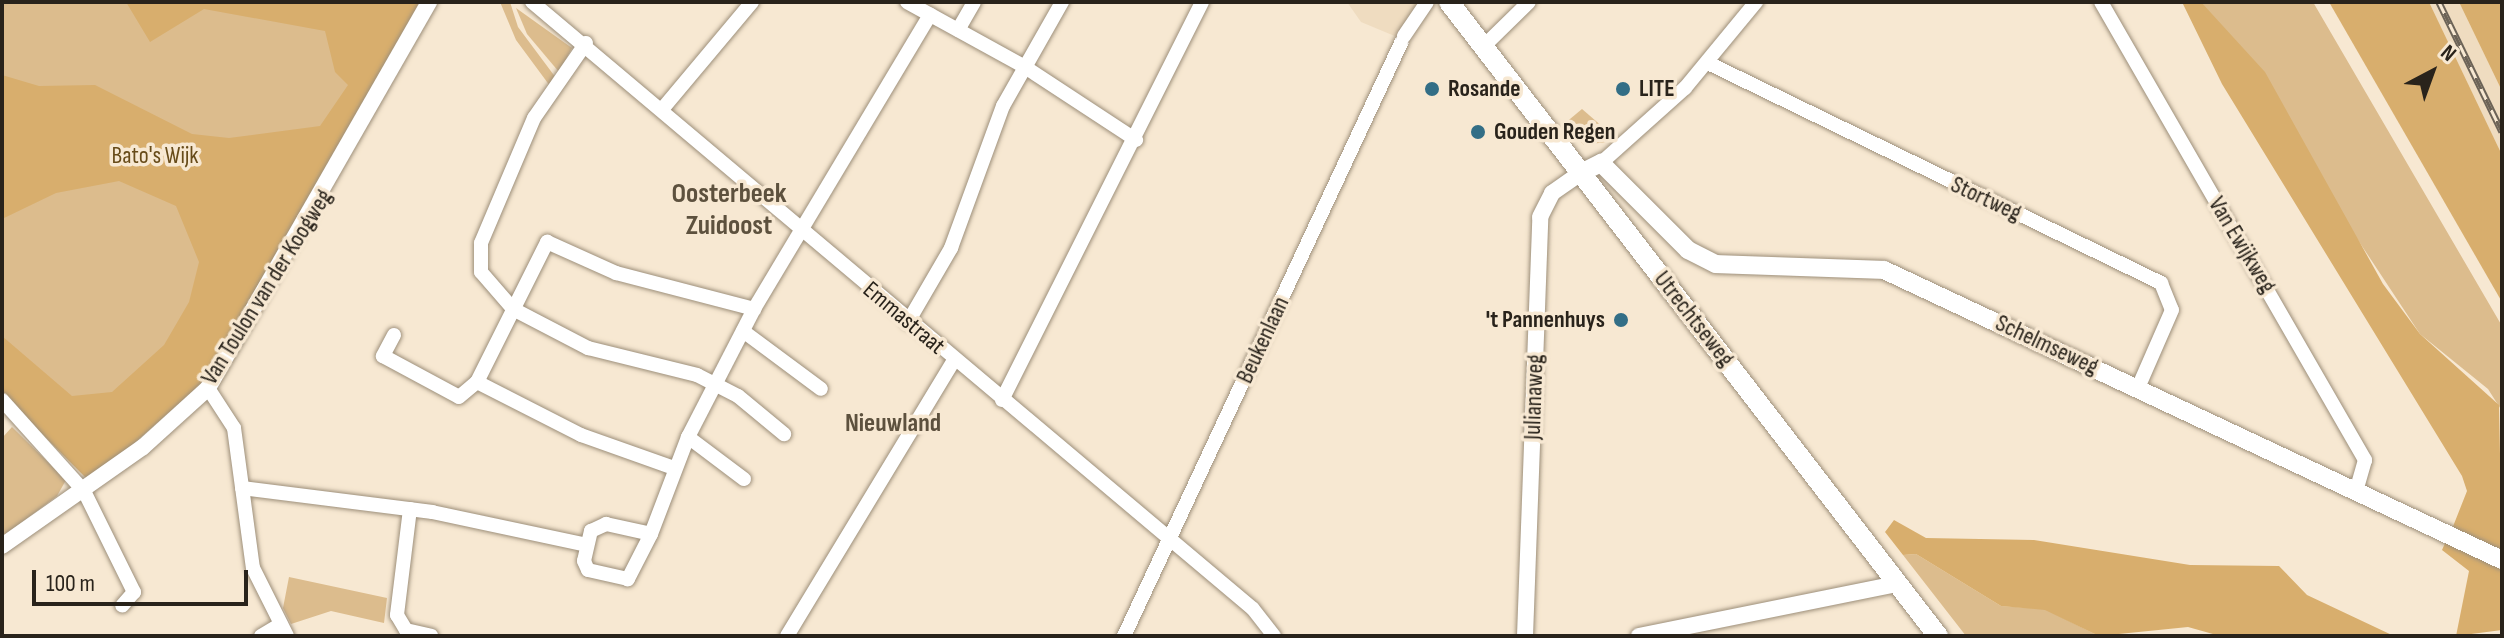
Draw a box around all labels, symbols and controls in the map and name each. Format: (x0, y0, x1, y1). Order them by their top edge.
north arrow (2392, 32, 2472, 112)
text: N (2435, 39, 2461, 68)
place label: Rosande (1448, 75, 1520, 103)
place label: LITE (1639, 75, 1675, 103)
marker: Rosande (1423, 80, 1441, 98)
marker: LITE (1614, 80, 1632, 98)
place label: Gouden Regen (1494, 118, 1615, 146)
marker: Gouden Regen (1469, 123, 1487, 141)
park label: Bato's Wijk (112, 142, 198, 170)
street label: Stortweg (1946, 170, 2026, 228)
district label: Oosterbeek Zuidoost (671, 177, 787, 243)
street label: Van Toulon van der Koogweg (195, 184, 339, 390)
street label: Van Ewijkweg (2202, 192, 2282, 298)
street label: Utrechtseweg (1648, 265, 1740, 373)
street label: Emmastraat (857, 275, 951, 361)
street label: Beukenlaan (1230, 292, 1296, 388)
place label: 't Pannenhuys (1486, 306, 1605, 334)
street label: Schelmseweg (1991, 309, 2103, 381)
marker: 't Pannenhuys (1612, 311, 1630, 329)
street label: Julianaweg (1518, 354, 1550, 440)
district label: Nieuwland (845, 408, 941, 440)
scale bar (36, 554, 252, 604)
text: 100 m (46, 569, 95, 598)

